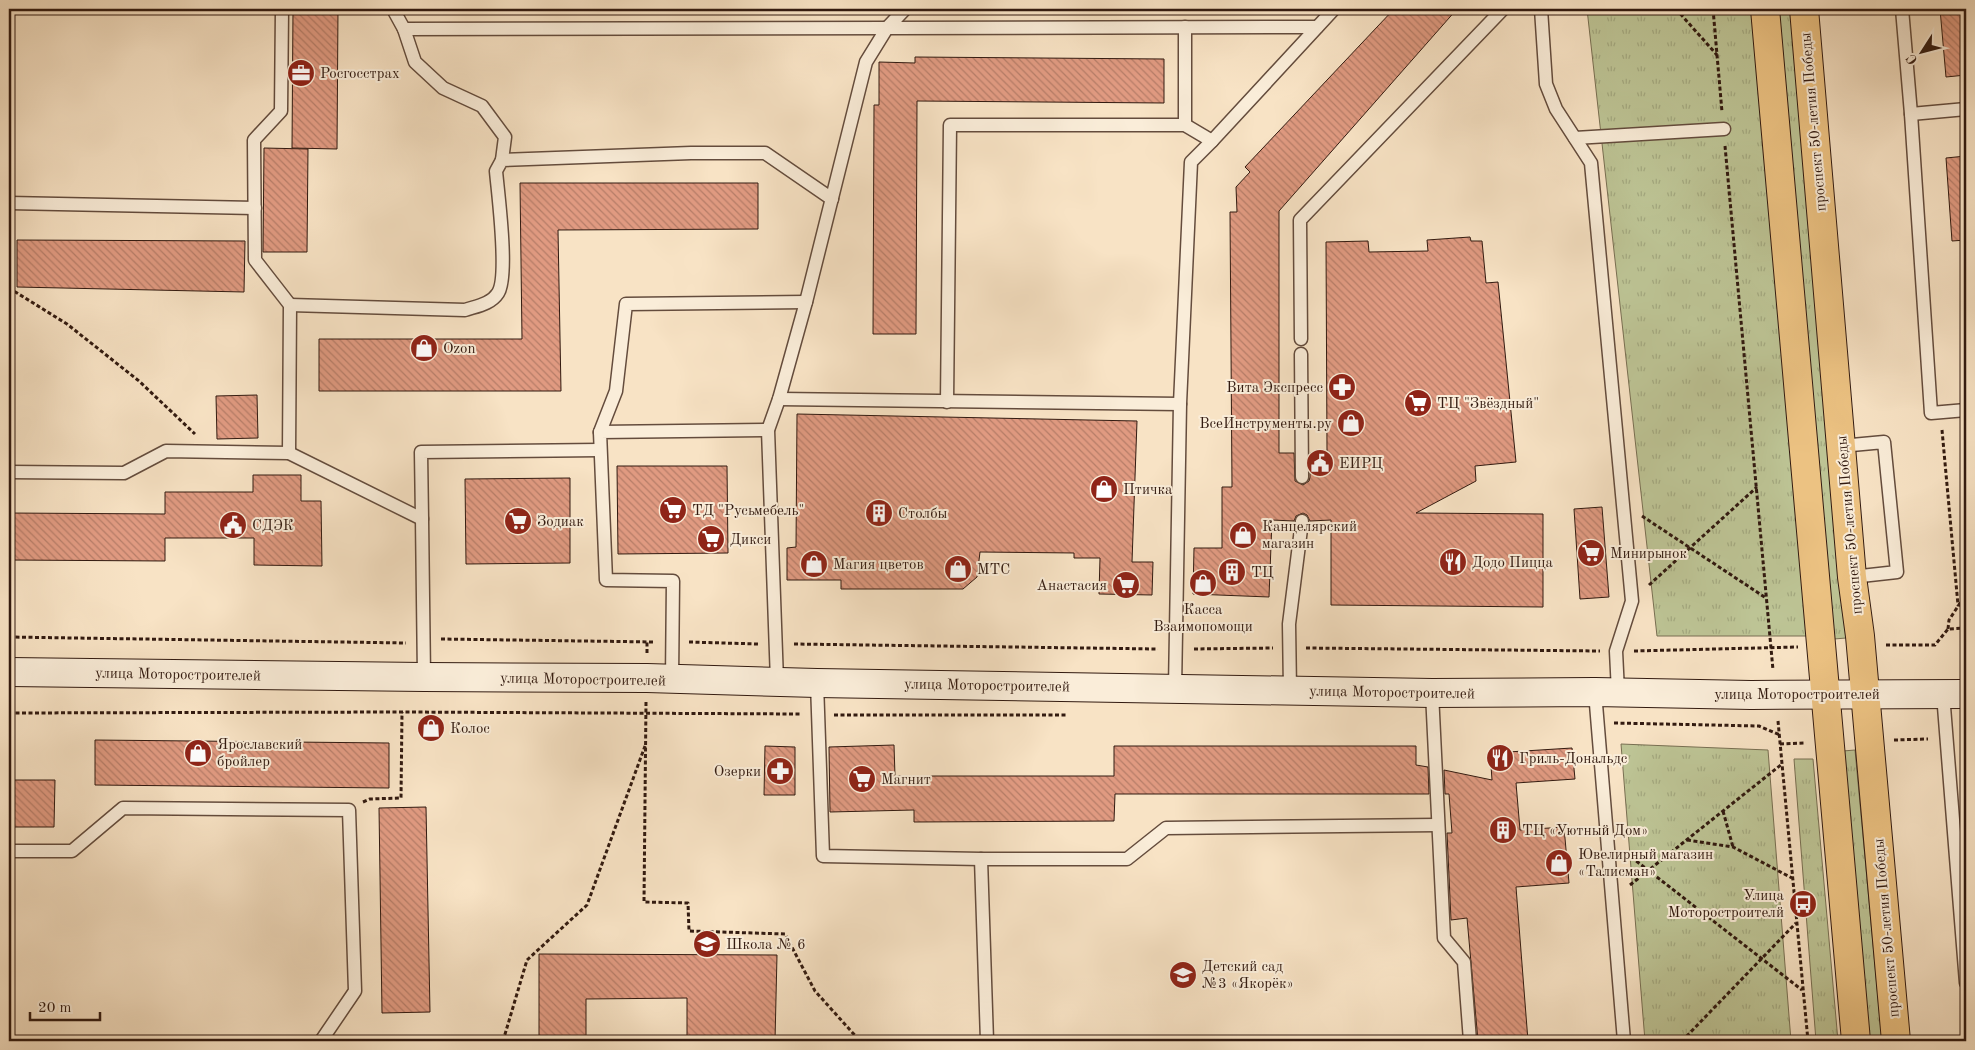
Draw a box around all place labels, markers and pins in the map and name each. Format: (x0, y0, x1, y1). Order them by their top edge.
office icon: Росгосстрах (286, 58, 316, 88)
place label: Росгосстрах (320, 67, 400, 82)
shop icon: Ozon (409, 333, 439, 363)
place label: Ozon (443, 342, 476, 357)
pharmacy icon: Вита Экспресс (1327, 372, 1357, 402)
place label: Вита Экспресс (1226, 381, 1323, 396)
supermarket icon: ТЦ "Звёздный" (1403, 388, 1433, 418)
place label: ТЦ "Звёздный" (1437, 397, 1539, 412)
shop icon: ВсеИнструменты.ру (1336, 408, 1366, 438)
place label: ВсеИнструменты.ру (1199, 417, 1332, 432)
public building icon: ЕИРЦ (1305, 448, 1335, 478)
place label: ЕИРЦ (1339, 457, 1383, 472)
shop icon: Птичка (1089, 474, 1119, 504)
place label: Птичка (1123, 483, 1173, 498)
supermarket icon: ТД "Русьмебель" (658, 495, 688, 525)
building icon: Столбы (864, 498, 894, 528)
place label: ТД "Русьмебель" (692, 504, 804, 519)
supermarket icon: Зодиак (503, 506, 533, 536)
place label: Столбы (898, 507, 948, 522)
public building icon: СДЭК (218, 510, 248, 540)
place label: Зодиак (537, 515, 584, 530)
place label: СДЭК (252, 519, 294, 534)
shop icon: Канцелярский магазин (1228, 520, 1258, 550)
place label: Канцелярский магазин (1262, 520, 1357, 552)
supermarket icon: Дикси (696, 524, 726, 554)
place label: Дикси (730, 533, 771, 548)
supermarket icon: Минирынок (1576, 538, 1606, 568)
restaurant icon: Додо Пицца (1438, 547, 1468, 577)
place label: Минирынок (1610, 547, 1687, 562)
shop icon: Магия цветов (799, 549, 829, 579)
shop icon: МТС (943, 554, 973, 584)
place label: Додо Пицца (1472, 556, 1553, 571)
building icon: ТЦ (1217, 557, 1247, 587)
place label: Магия цветов (833, 558, 924, 573)
place label: МТС (977, 563, 1010, 578)
place label: ТЦ (1251, 566, 1274, 581)
shop icon: Касса Взаимопомощи (1188, 568, 1218, 598)
supermarket icon: Анастасия (1111, 570, 1141, 600)
place label: Анастасия (1036, 579, 1107, 594)
place label: Касса Взаимопомощи (1153, 603, 1253, 635)
shop icon: Колос (416, 713, 446, 743)
place label: Колос (450, 722, 490, 737)
shop icon: Ярославский бройлер (183, 738, 213, 768)
place label: Ярославский бройлер (217, 738, 302, 770)
restaurant icon: Гриль-Дональдс (1485, 743, 1515, 773)
place label: Гриль-Дональдс (1519, 752, 1628, 767)
pharmacy icon: Озерки (765, 756, 795, 786)
supermarket icon: Магнит (847, 764, 877, 794)
place label: Озерки (714, 765, 761, 780)
place label: Магнит (881, 773, 931, 788)
building icon: ТЦ «Уютный Дом» (1488, 815, 1518, 845)
place label: ТЦ «Уютный Дом» (1522, 824, 1648, 839)
shop icon: Ювелирный магазин «Талисман» (1544, 848, 1574, 878)
place label: Ювелирный магазин «Талисман» (1578, 848, 1713, 880)
place label: Улица Моторостроителй (1668, 889, 1785, 921)
bus stop icon: Улица Моторостроителй (1788, 889, 1818, 919)
school or university icon: Школа № 6 (692, 929, 722, 959)
place label: Школа № 6 (726, 938, 806, 953)
school or university icon: Детский сад №3 «Якорёк» (1168, 960, 1198, 990)
place label: Детский сад №3 «Якорёк» (1202, 960, 1294, 992)

